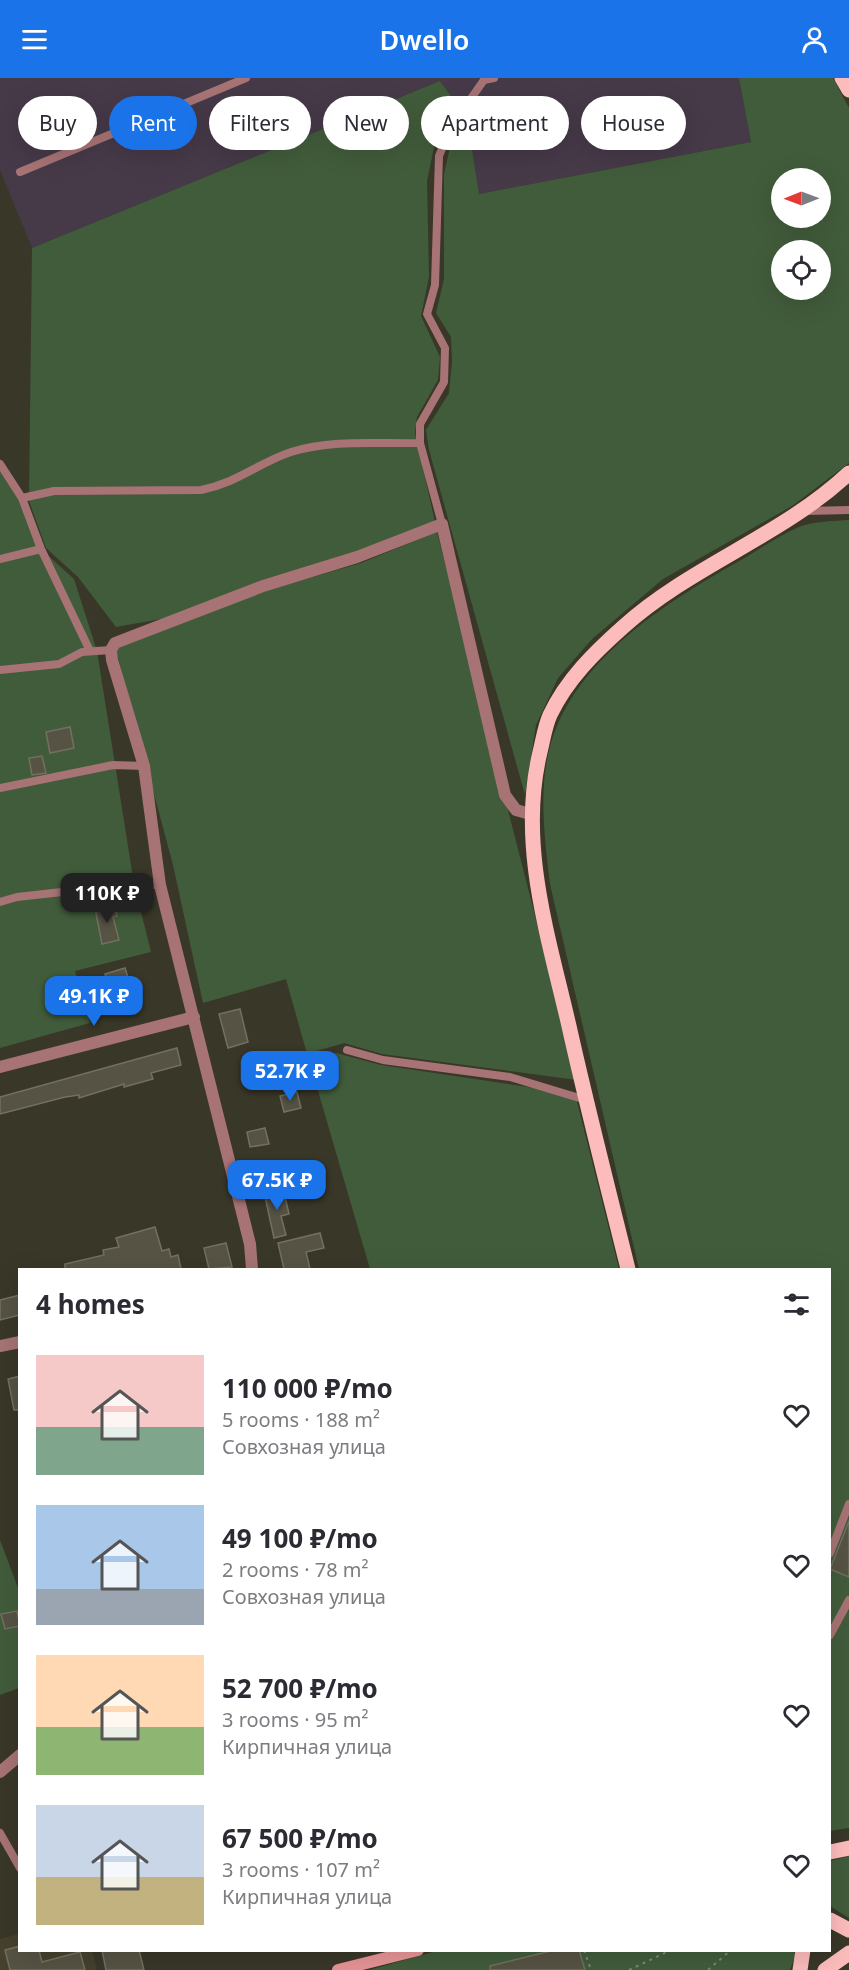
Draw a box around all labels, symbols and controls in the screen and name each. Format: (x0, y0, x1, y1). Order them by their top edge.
text: Dwello (380, 21, 469, 58)
icon: menu (18, 23, 51, 56)
icon: person (798, 23, 831, 56)
chip: Buy (18, 96, 97, 150)
chip: Rent (109, 96, 197, 150)
chip: Filters (209, 96, 311, 150)
chip: New (323, 96, 409, 150)
chip: Apartment (421, 96, 569, 150)
chip: House (581, 96, 686, 150)
north arrow (771, 168, 831, 228)
map controls (771, 168, 831, 300)
button: locate (771, 240, 831, 300)
pin: 110K ₽ (58, 873, 156, 924)
text: 110K ₽ (75, 879, 139, 906)
pin: 49.1K ₽ (39, 976, 149, 1027)
text: 49.1K ₽ (59, 982, 129, 1009)
pin: 52.7K ₽ (235, 1051, 345, 1102)
text: 52.7K ₽ (255, 1057, 325, 1084)
pin: 67.5K ₽ (222, 1160, 332, 1211)
text: 67.5K ₽ (242, 1166, 312, 1193)
text: 4 homes (36, 1286, 145, 1322)
icon: filters (780, 1288, 813, 1321)
text: 110 000 ₽/mo (222, 1370, 393, 1406)
icon: home (84, 1379, 156, 1451)
icon: heart (780, 1399, 813, 1432)
text: 5 rooms · 188 m² (222, 1406, 380, 1433)
text: Совхозная улица (222, 1433, 386, 1460)
text: 49 100 ₽/mo (222, 1520, 378, 1556)
icon: home (84, 1529, 156, 1601)
icon: heart (780, 1549, 813, 1582)
text: 2 rooms · 78 m² (222, 1556, 369, 1583)
text: Совхозная улица (222, 1583, 386, 1610)
text: 52 700 ₽/mo (222, 1670, 378, 1706)
icon: home (84, 1679, 156, 1751)
icon: heart (780, 1699, 813, 1732)
text: 3 rooms · 95 m² (222, 1706, 369, 1733)
text: Кирпичная улица (222, 1733, 392, 1760)
text: 67 500 ₽/mo (222, 1820, 378, 1856)
icon: home (84, 1829, 156, 1901)
icon: heart (780, 1849, 813, 1882)
text: 3 rooms · 107 m² (222, 1856, 380, 1883)
text: Кирпичная улица (222, 1883, 392, 1910)

